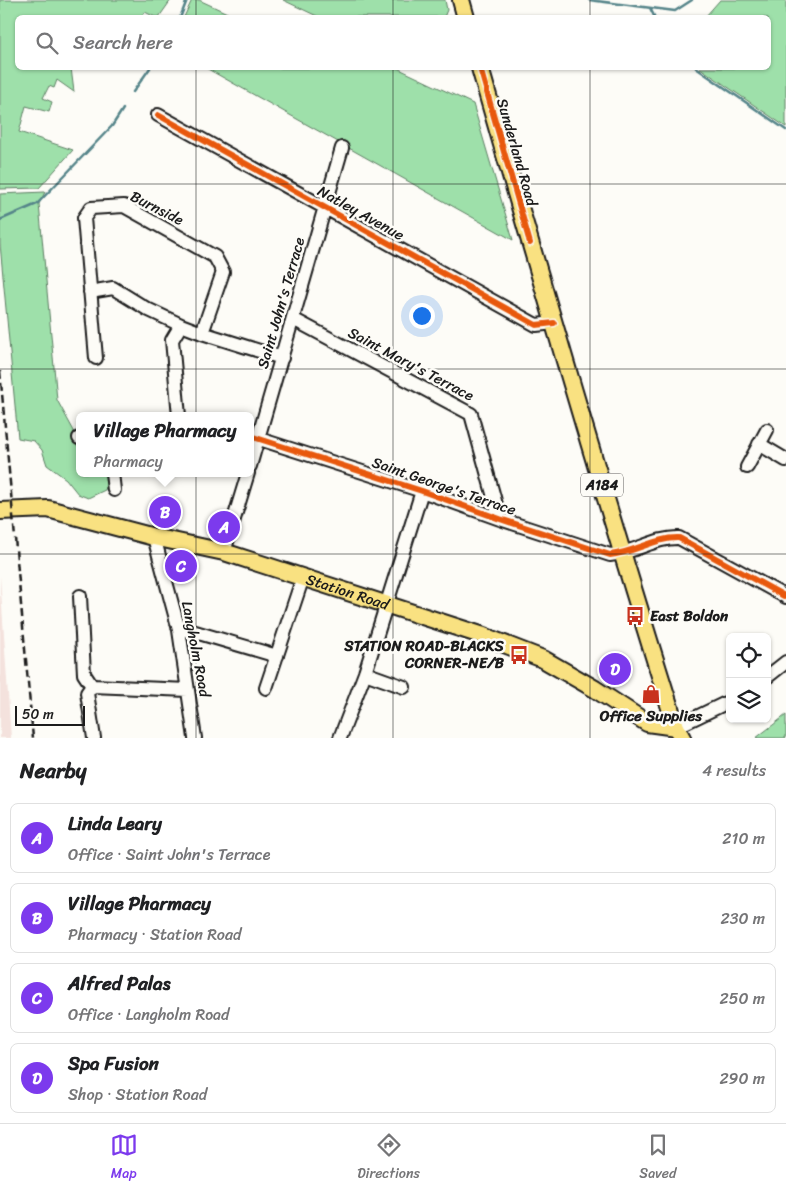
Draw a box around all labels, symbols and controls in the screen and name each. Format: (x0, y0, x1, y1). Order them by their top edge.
search box (15, 15, 771, 70)
text: Search here (73, 26, 173, 59)
icon: search (33, 29, 61, 57)
street label: Sunderland Road (489, 95, 545, 210)
street label: Natley Avenue (313, 178, 410, 248)
street label: Burnside (126, 183, 188, 233)
street label: Saint John's Terrace (250, 234, 312, 372)
your location (409, 303, 435, 329)
street label: Saint Mary's Terrace (343, 320, 479, 408)
popup (76, 412, 254, 477)
text: Village Pharmacy (94, 414, 236, 447)
text: Pharmacy (94, 447, 163, 476)
street label: Saint George's Terrace (368, 449, 520, 523)
road number: A184 (581, 474, 623, 496)
pin: B (149, 493, 181, 531)
pin: A (208, 508, 240, 546)
pin: C (165, 547, 197, 585)
street label: Station Road (303, 566, 393, 618)
street label: Langholm Road (174, 599, 218, 700)
place label: East Boldon (650, 603, 729, 629)
bus stop icon: East Boldon (624, 605, 646, 627)
place label: STATION ROAD-BLACKS CORNER-NE/B (343, 633, 505, 676)
map controls (726, 633, 771, 723)
button: locate (726, 633, 771, 678)
bus stop icon: STATION ROAD-BLACKS CORNER-NE/B (508, 644, 530, 666)
pin: D (599, 650, 631, 688)
button: layers (726, 678, 771, 723)
shop icon: Office Supplies (640, 683, 662, 705)
text: 50 m (22, 702, 54, 727)
scale bar (15, 703, 85, 726)
place label: Office Supplies (599, 703, 703, 729)
text: Nearby (20, 752, 86, 790)
text: 4 results (702, 756, 766, 785)
text: Linda Leary (68, 807, 162, 840)
text: A (32, 824, 42, 853)
text: 210 m (722, 824, 765, 853)
text: Office · Saint John's Terrace (68, 840, 271, 869)
text: Village Pharmacy (68, 887, 211, 920)
text: B (32, 904, 42, 933)
text: 230 m (720, 904, 765, 933)
text: Pharmacy · Station Road (68, 920, 241, 949)
text: Alfred Palas (68, 967, 170, 1000)
text: C (32, 984, 42, 1013)
text: 250 m (719, 984, 765, 1013)
text: Office · Langholm Road (68, 1000, 230, 1029)
text: Spa Fusion (68, 1047, 159, 1080)
text: D (32, 1064, 42, 1093)
text: 290 m (719, 1064, 765, 1093)
text: Shop · Station Road (68, 1080, 207, 1109)
tab: Map (110, 1131, 138, 1186)
tab: Directions (357, 1131, 420, 1186)
tab: Saved (639, 1131, 676, 1186)

